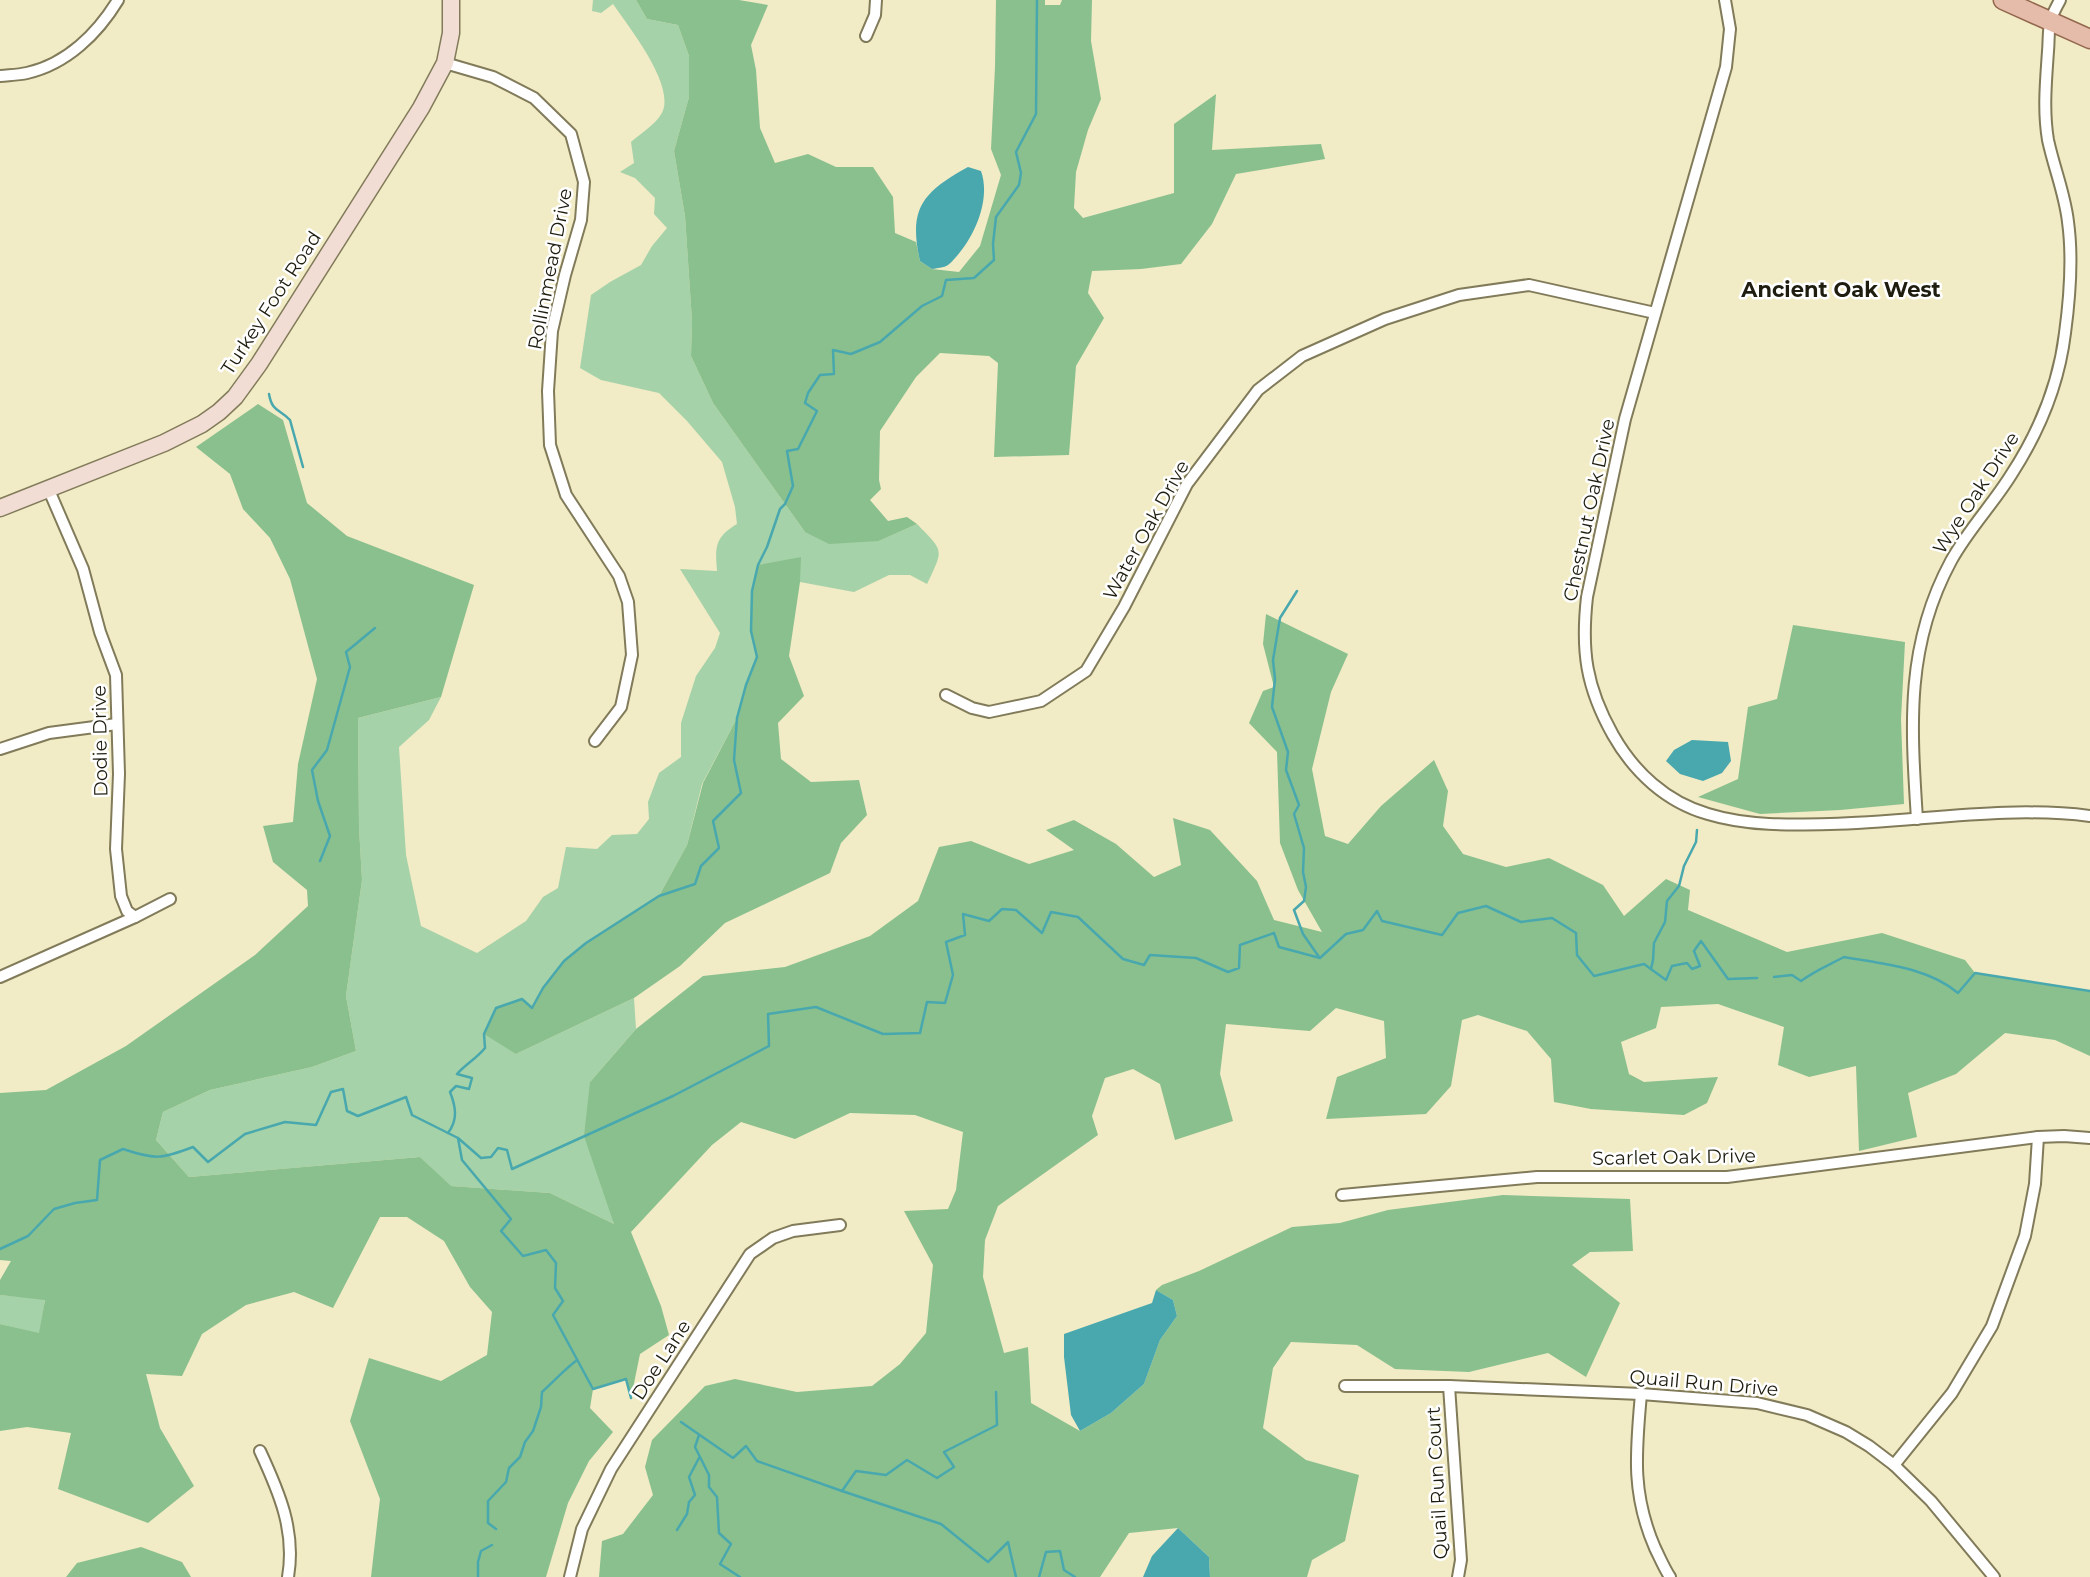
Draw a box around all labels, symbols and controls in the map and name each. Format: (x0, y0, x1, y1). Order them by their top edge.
street label: Rollinmead Drive (523, 186, 577, 352)
street label: Turkey Foot Road (216, 227, 326, 379)
district label: Ancient Oak West (1740, 277, 1941, 302)
street label: Chestnut Oak Drive (1558, 416, 1620, 604)
street label: Wye Oak Drive (1928, 428, 2024, 558)
street label: Water Oak Drive (1098, 456, 1194, 604)
street label: Dodie Drive (88, 685, 112, 797)
street label: Scarlet Oak Drive (1592, 1144, 1756, 1170)
street label: Doe Lane (627, 1316, 695, 1404)
street label: Quail Run Drive (1629, 1365, 1779, 1401)
street label: Quail Run Court (1422, 1406, 1452, 1560)

